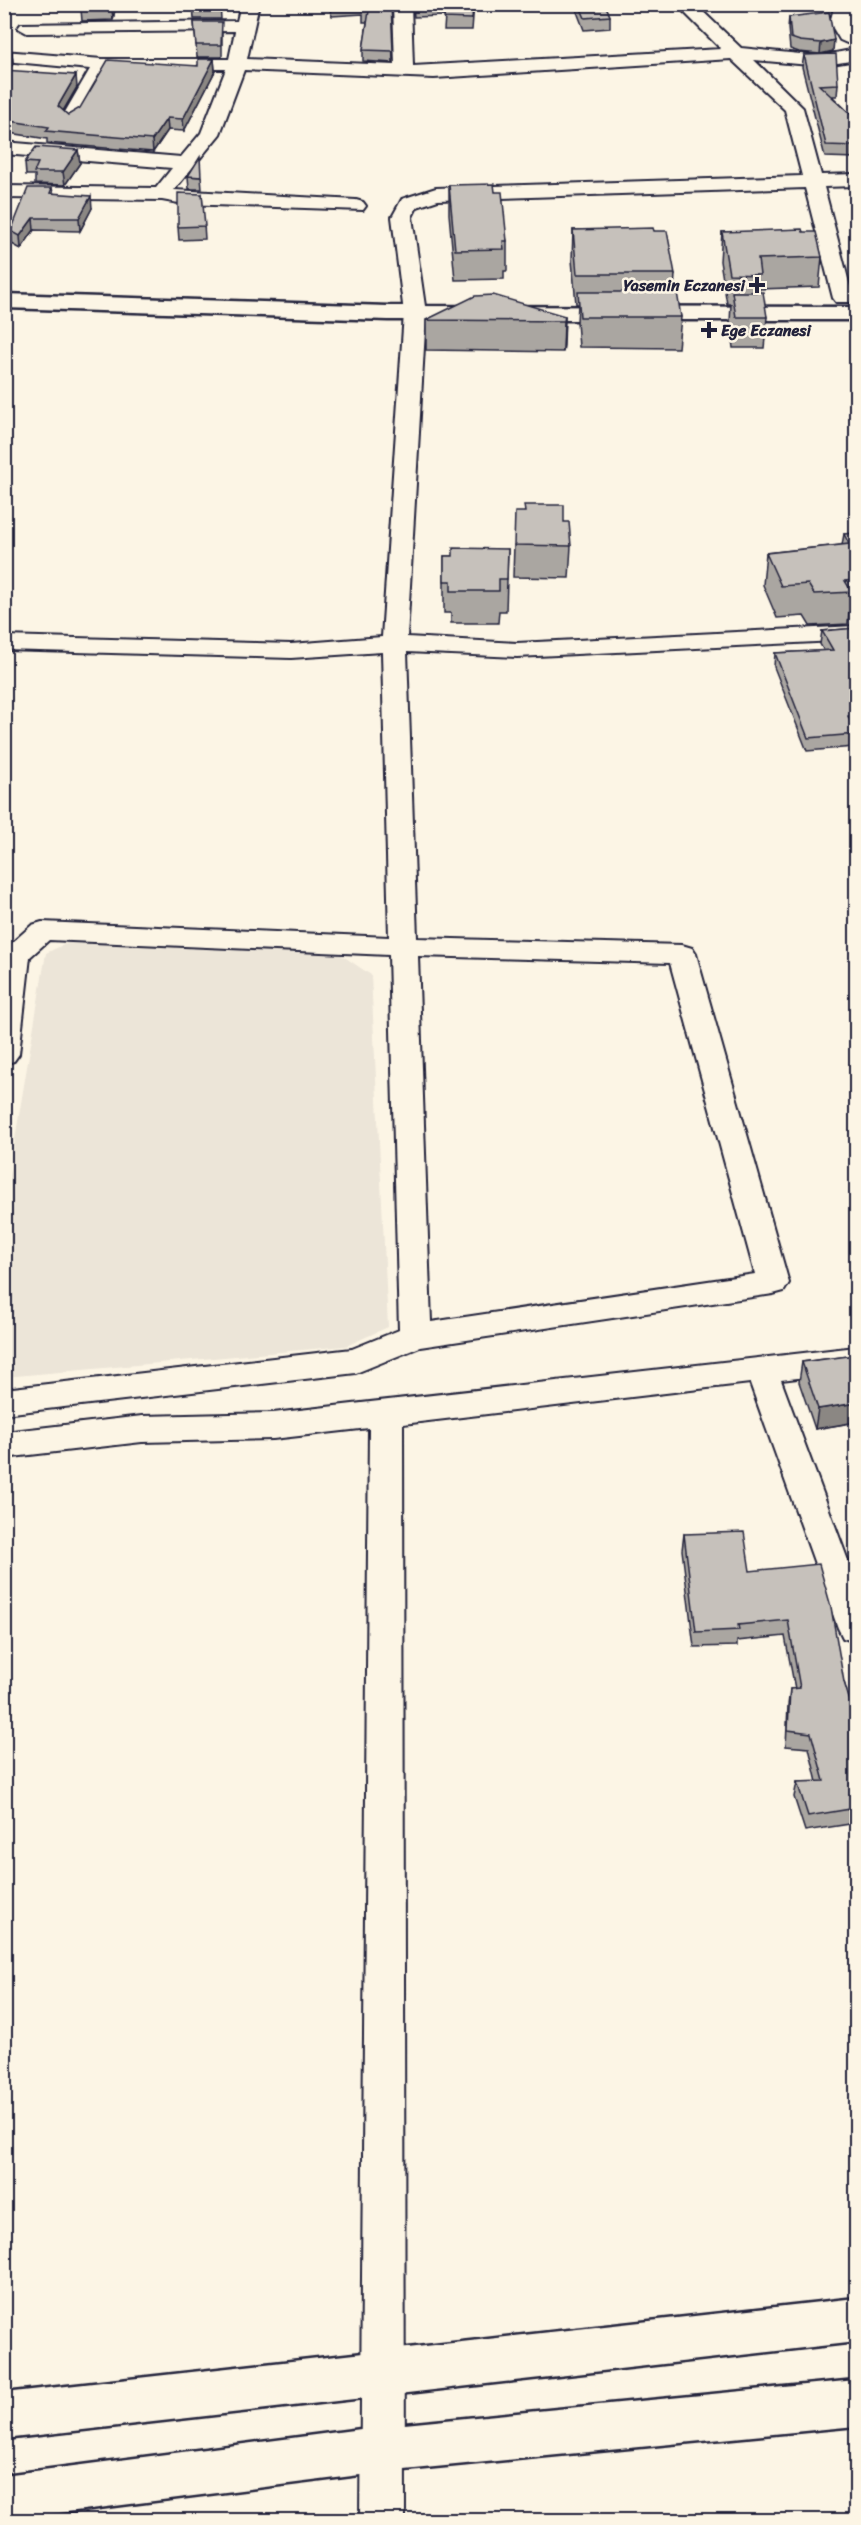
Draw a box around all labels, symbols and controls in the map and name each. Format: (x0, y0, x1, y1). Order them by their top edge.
place label: Yasemin Eczanesi (624, 271, 746, 300)
marker: Yasemin Eczanesi (750, 278, 764, 292)
place label: Ege Eczanesi (721, 316, 813, 345)
marker: Ege Eczanesi (702, 323, 716, 337)

